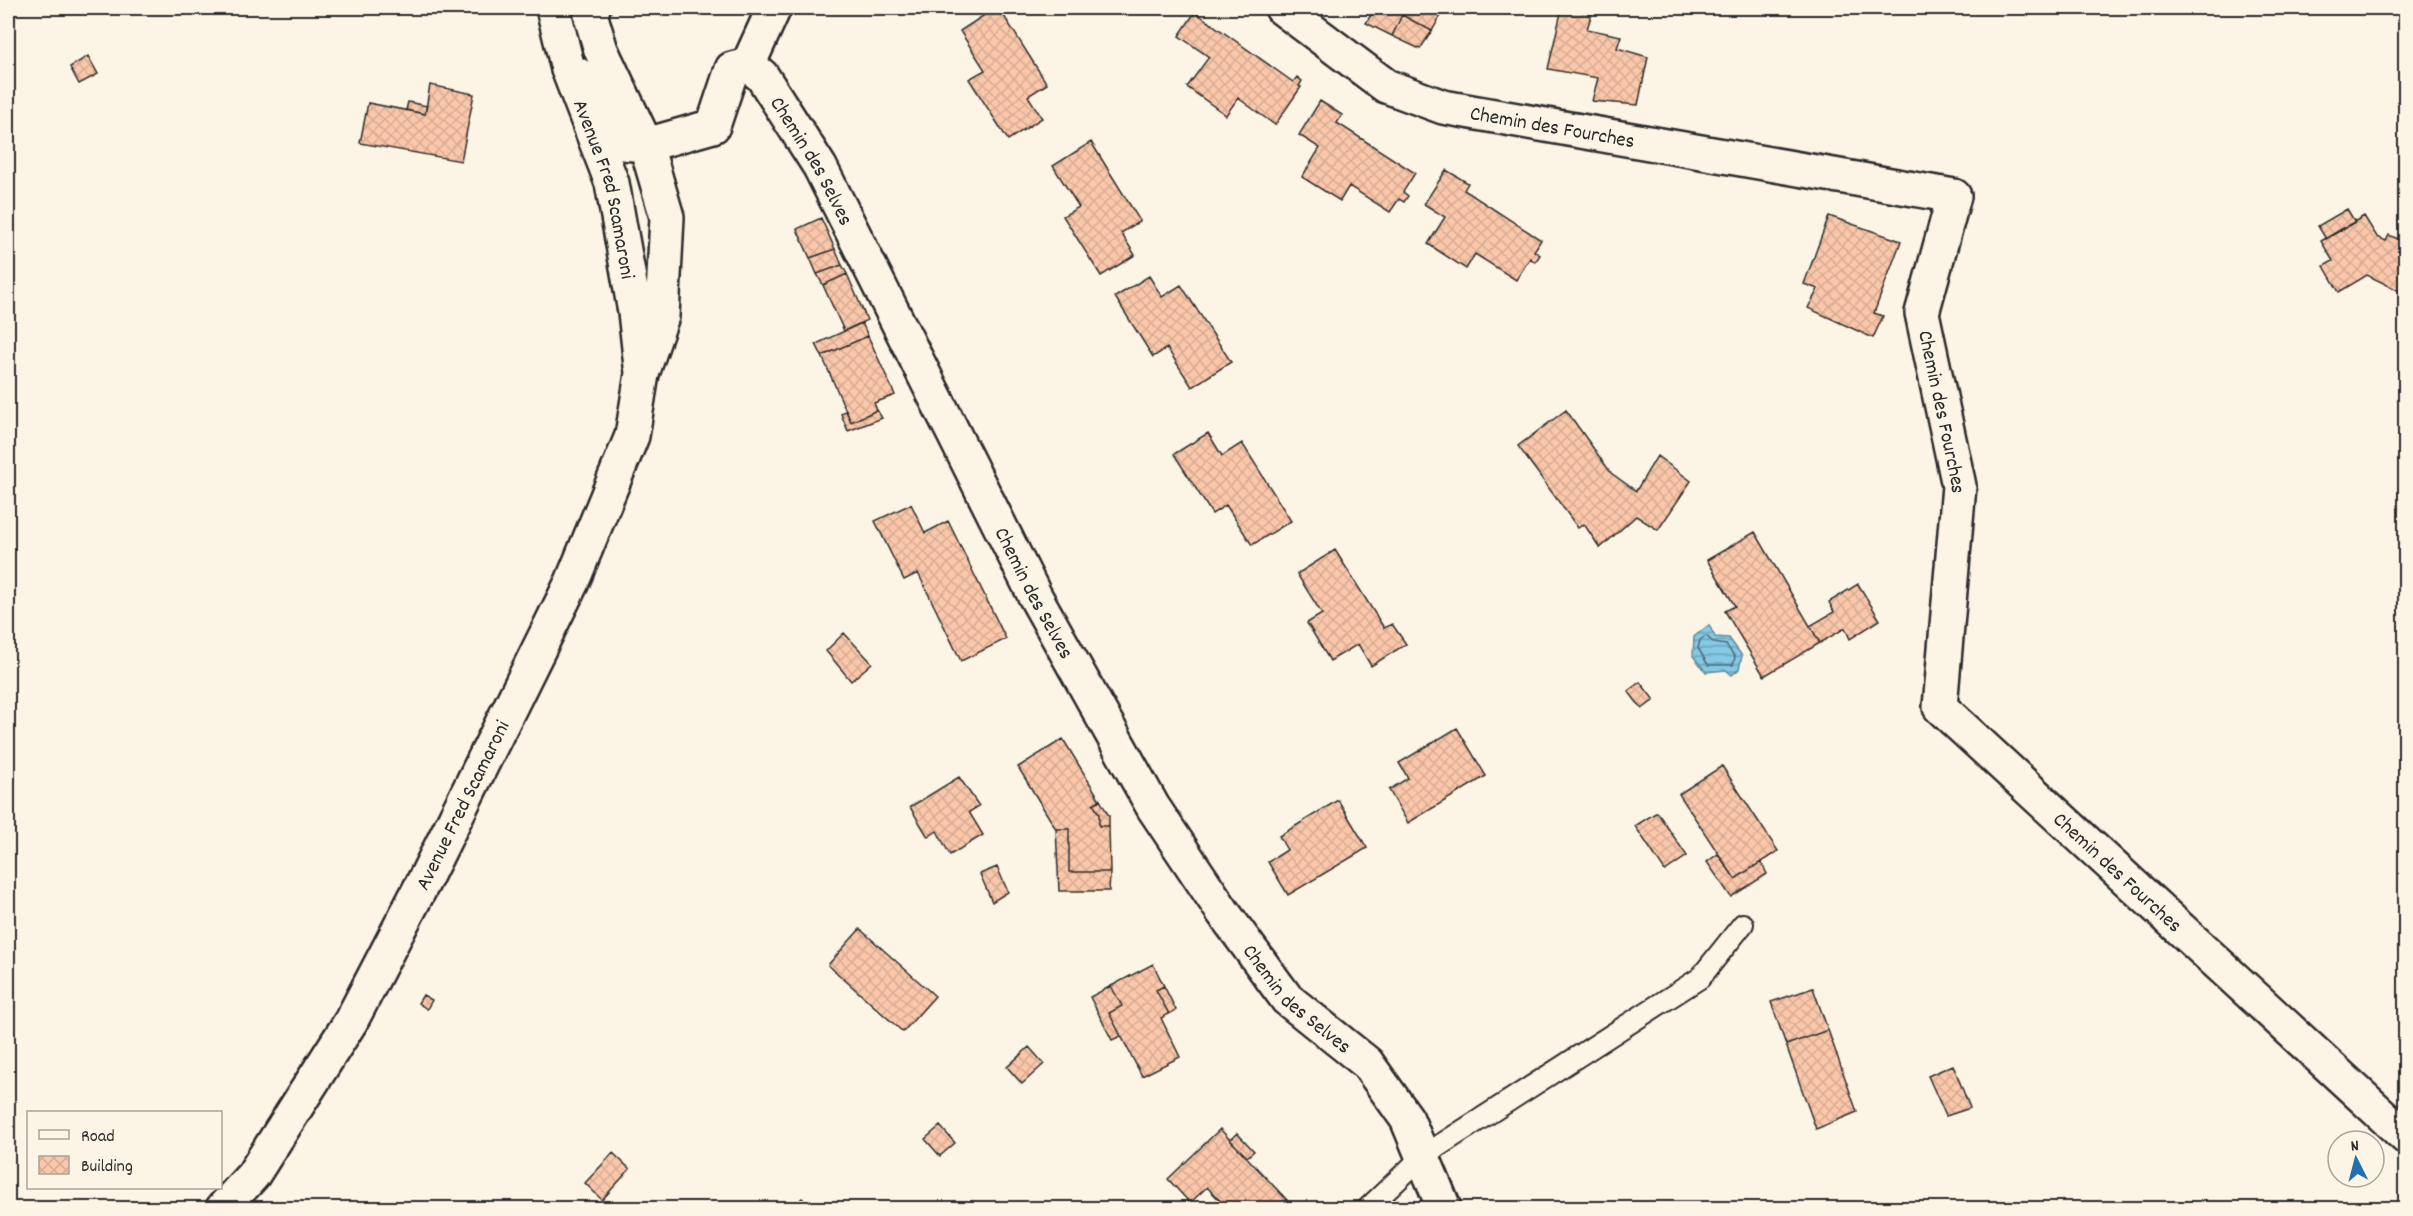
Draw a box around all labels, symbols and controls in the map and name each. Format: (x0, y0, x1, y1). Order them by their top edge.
street label: Chemin des Selves (761, 91, 859, 232)
street label: Avenue Fred Scamaroni (563, 96, 641, 282)
street label: Chemin des Fourches (1467, 100, 1637, 158)
street label: Chemin des Fourches (1908, 328, 1971, 495)
street label: Chemin des Selves (985, 523, 1079, 665)
street label: Avenue Fred Scamaroni (410, 716, 519, 896)
street label: Chemin des Fourches (2045, 806, 2188, 941)
street label: Chemin des Selves (1234, 939, 1357, 1063)
legend (27, 1111, 222, 1189)
text: Road (81, 1125, 115, 1150)
north arrow (2326, 1129, 2386, 1189)
text: N (2350, 1135, 2360, 1158)
text: Building (81, 1155, 133, 1180)

